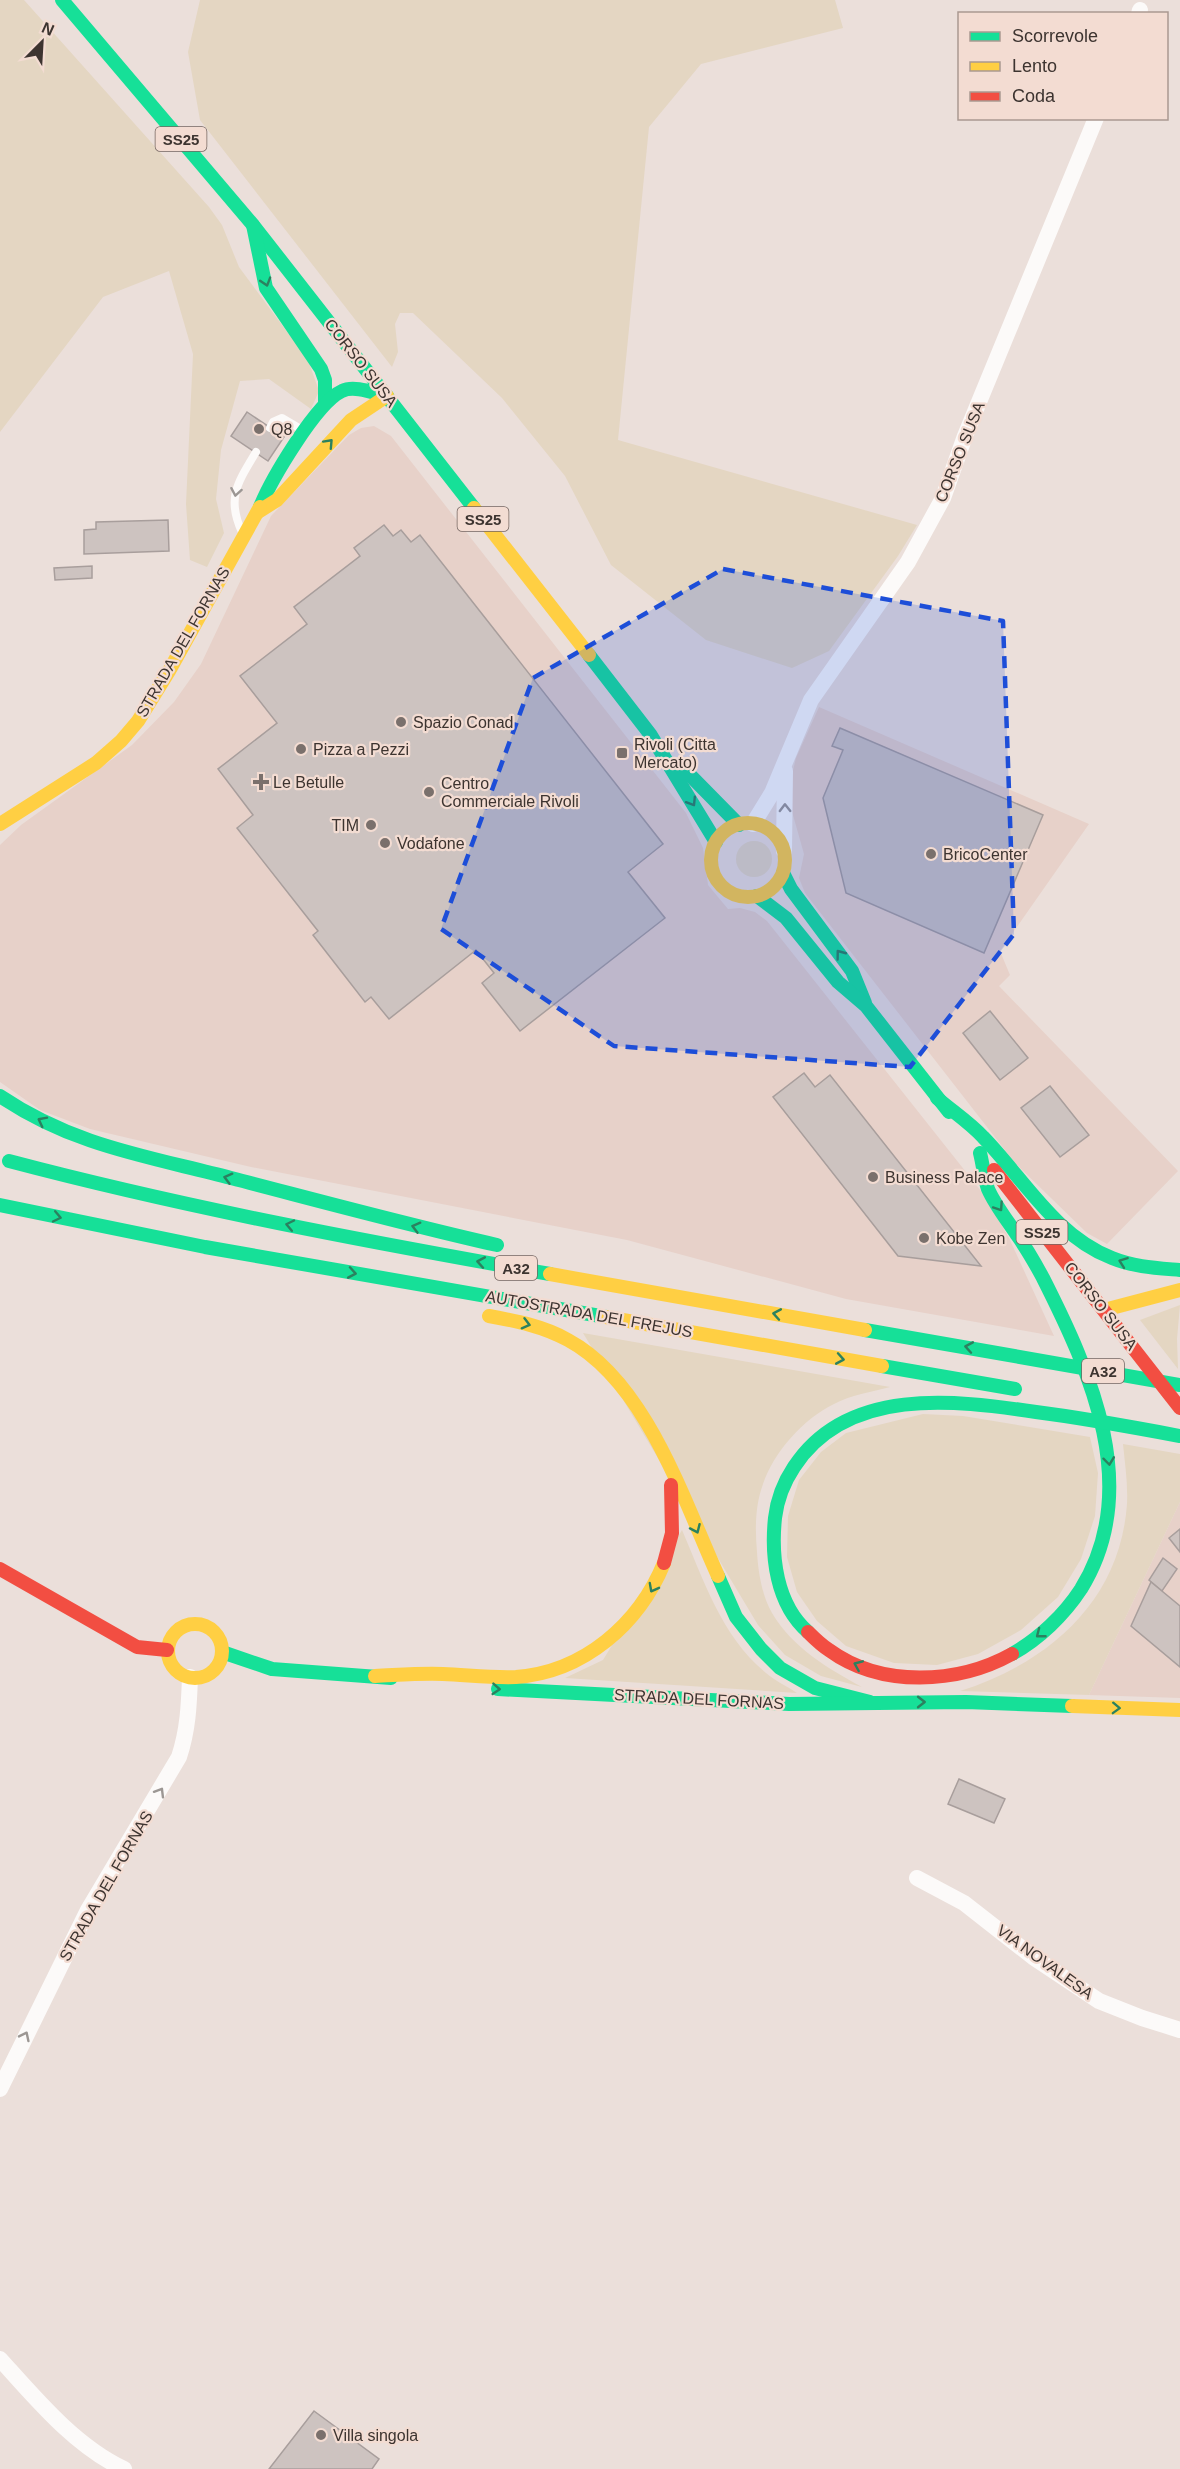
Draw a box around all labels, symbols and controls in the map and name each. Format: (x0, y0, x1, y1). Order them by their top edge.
north arrow (12, 12, 72, 72)
legend (958, 12, 1168, 120)
text: N (39, 19, 57, 39)
text: Scorrevole (1012, 26, 1098, 46)
text: Lento (1012, 56, 1057, 76)
text: Coda (1012, 86, 1056, 106)
road number: SS25 (156, 127, 207, 151)
one-way arrow (259, 276, 271, 287)
street label: CORSO SUSA (321, 316, 401, 411)
street label: CORSO SUSA (932, 399, 988, 505)
place label: Q8 (271, 421, 292, 438)
marker: Q8 (252, 422, 266, 436)
one-way arrow (322, 440, 333, 450)
one-way arrow (231, 488, 243, 497)
road number: SS25 (458, 507, 508, 531)
street label: STRADA DEL FORNAS (133, 564, 233, 720)
place label: Spazio Conad (413, 714, 514, 731)
marker: Spazio Conad (394, 715, 408, 729)
place label: Rivoli (Citta Mercato) (634, 736, 716, 771)
place label: Pizza a Pezzi (313, 741, 409, 758)
marker: Pizza a Pezzi (294, 742, 308, 756)
marker: Rivoli (Citta Mercato) (615, 746, 629, 760)
place label: Le Betulle (273, 774, 344, 791)
marker: Le Betulle (254, 775, 268, 789)
place label: Centro Commerciale Rivoli (441, 775, 579, 810)
marker: Centro Commerciale Rivoli (422, 785, 436, 799)
one-way arrow (684, 796, 696, 806)
one-way arrow (779, 804, 791, 813)
place label: TIM (331, 817, 359, 834)
marker: TIM (364, 818, 378, 832)
place label: Vodafone (397, 835, 465, 852)
marker: Vodafone (378, 836, 392, 850)
place label: BricoCenter (943, 846, 1028, 863)
marker: BricoCenter (924, 847, 938, 861)
one-way arrow (836, 950, 847, 961)
one-way arrow (37, 1117, 48, 1129)
place label: Business Palace (885, 1169, 1003, 1186)
marker: Business Palace (866, 1170, 880, 1184)
one-way arrow (223, 1172, 233, 1185)
one-way arrow (992, 1200, 1003, 1211)
one-way arrow (52, 1210, 62, 1223)
one-way arrow (285, 1219, 295, 1232)
road number: SS25 (1016, 1220, 1068, 1244)
one-way arrow (412, 1222, 422, 1234)
place label: Kobe Zen (936, 1230, 1005, 1247)
marker: Kobe Zen (917, 1231, 931, 1245)
one-way arrow (476, 1256, 486, 1269)
road number: A32 (495, 1256, 537, 1280)
one-way arrow (1118, 1257, 1128, 1270)
street label: CORSO SUSA (1061, 1259, 1141, 1354)
one-way arrow (347, 1266, 357, 1278)
street label: AUTOSTRADA DEL FREJUS (484, 1287, 694, 1341)
one-way arrow (772, 1308, 782, 1321)
one-way arrow (520, 1317, 530, 1330)
one-way arrow (964, 1342, 973, 1354)
one-way arrow (835, 1352, 844, 1364)
road number: A32 (1082, 1359, 1124, 1383)
one-way arrow (1102, 1457, 1115, 1466)
one-way arrow (689, 1523, 701, 1534)
one-way arrow (649, 1582, 660, 1592)
one-way arrow (1036, 1627, 1047, 1638)
one-way arrow (854, 1660, 865, 1672)
one-way arrow (491, 1682, 500, 1695)
street label: STRADA DEL FORNAS (614, 1686, 784, 1712)
one-way arrow (917, 1696, 926, 1708)
one-way arrow (1112, 1701, 1121, 1714)
one-way arrow (152, 1788, 164, 1798)
street label: STRADA DEL FORNAS (56, 1808, 156, 1964)
street label: VIA NOVALESA (994, 1921, 1097, 2003)
one-way arrow (18, 2031, 30, 2042)
place label: Villa singola (333, 2427, 418, 2444)
marker: Villa singola (314, 2428, 328, 2442)

